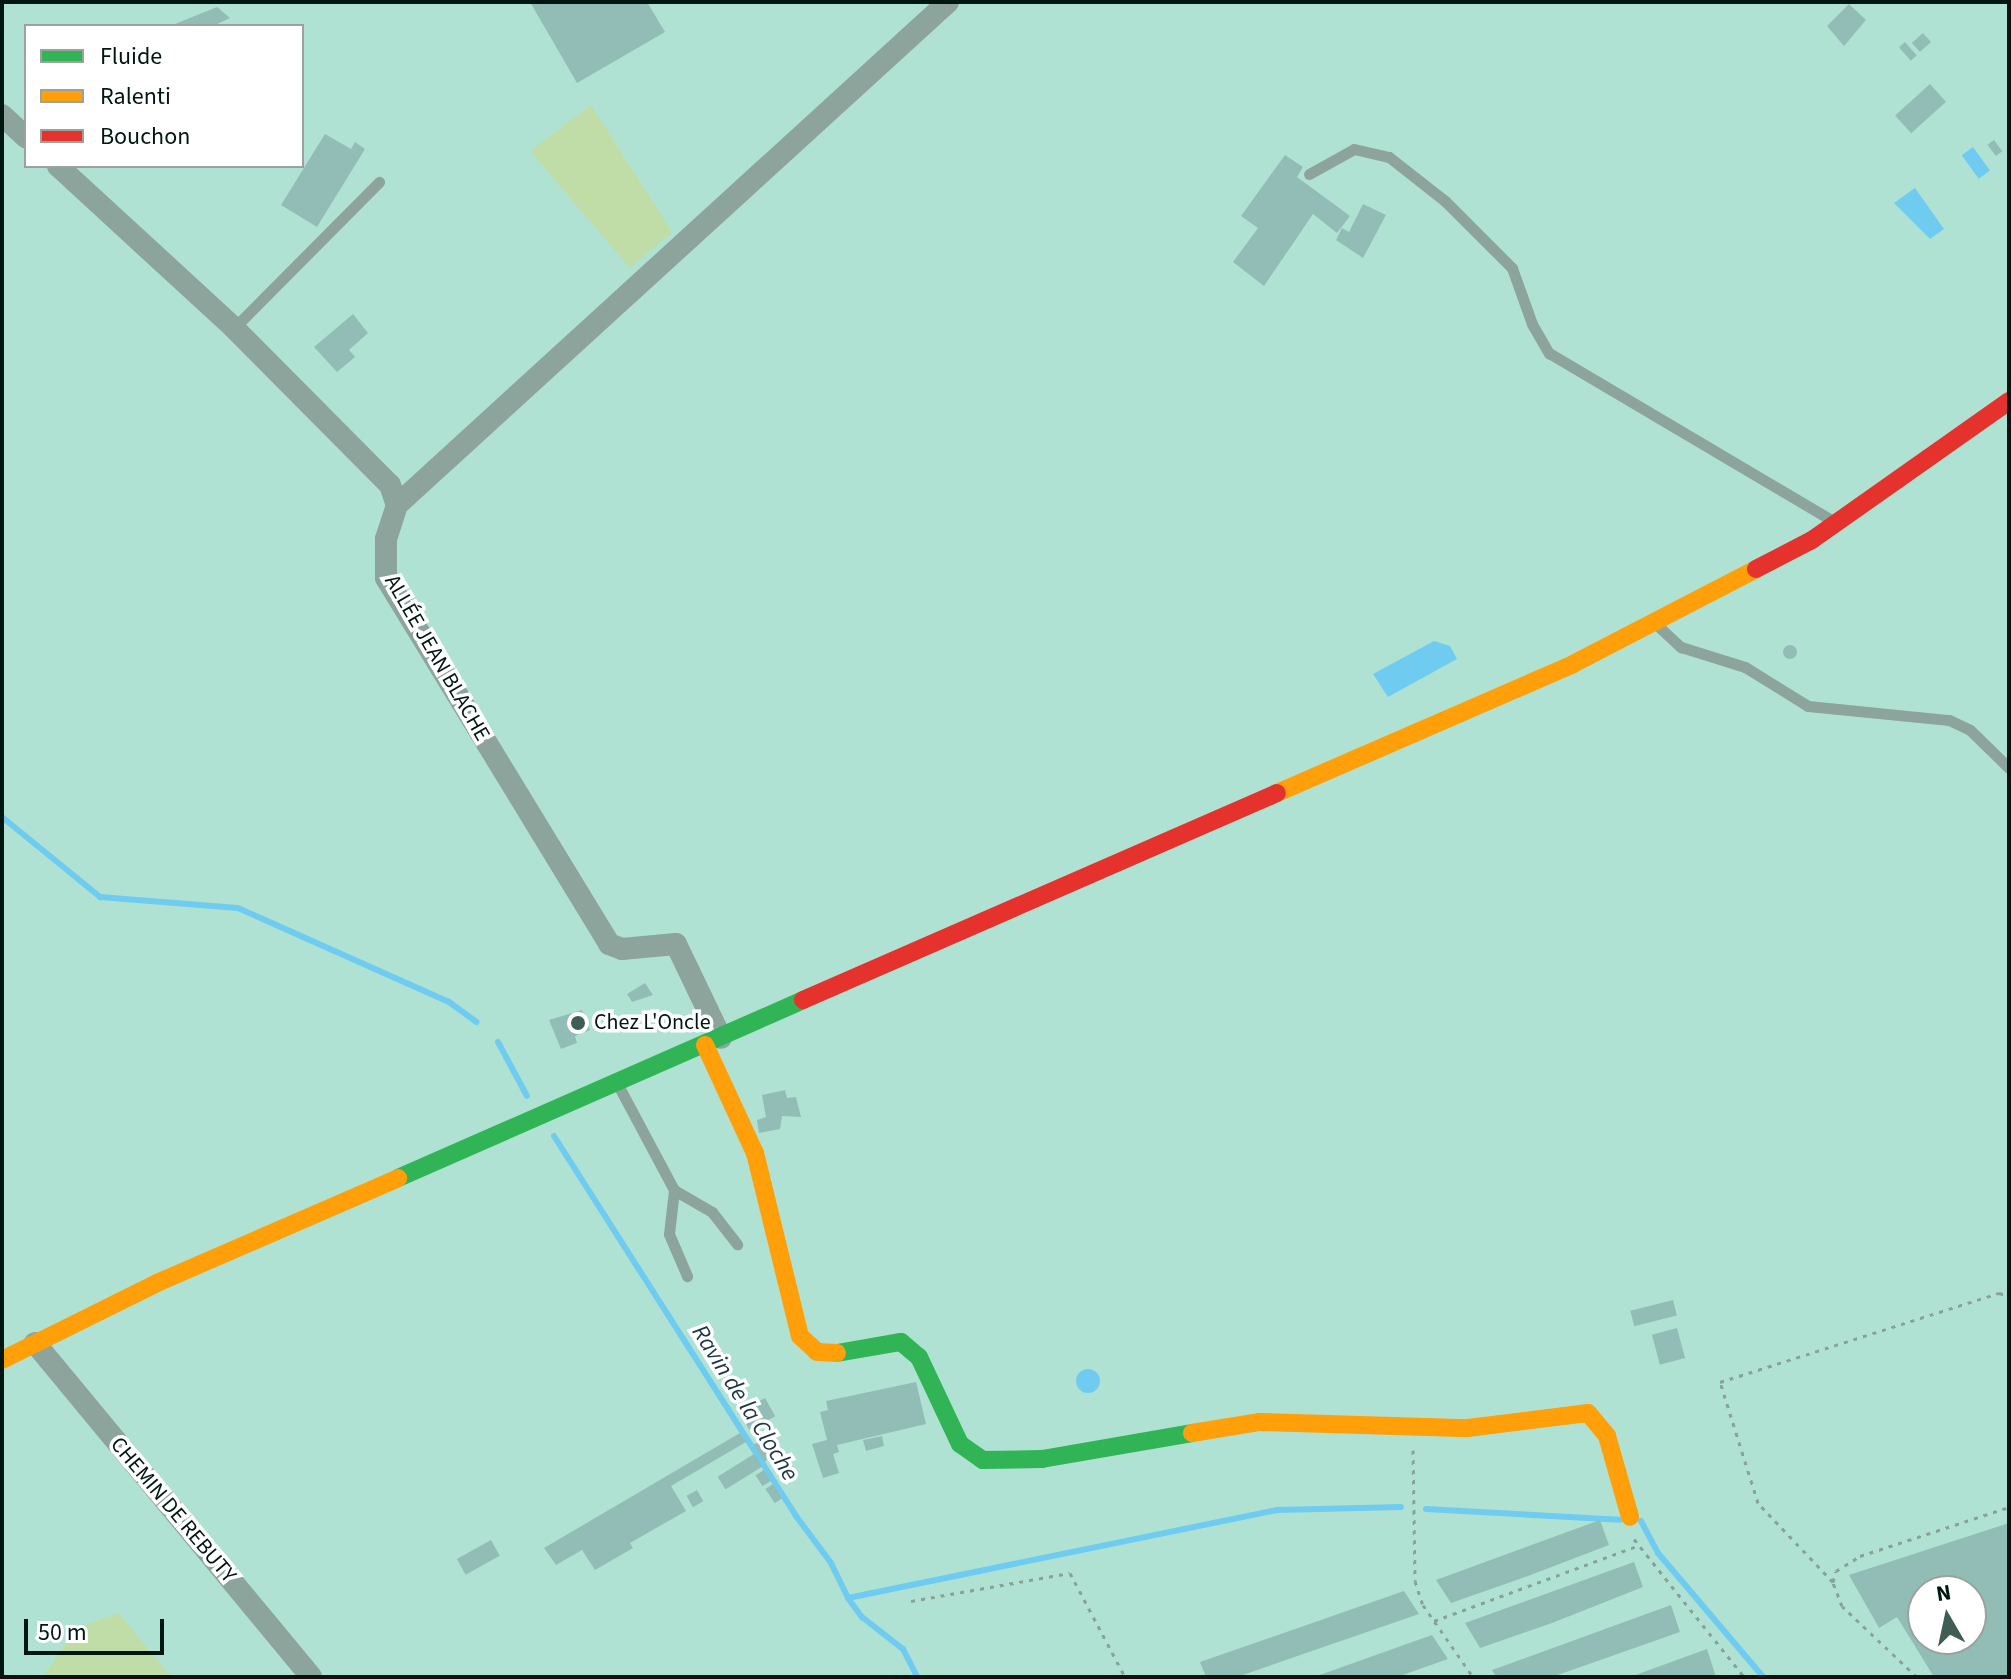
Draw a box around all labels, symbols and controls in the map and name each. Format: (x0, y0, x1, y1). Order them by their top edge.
legend (24, 24, 304, 168)
text: Fluide (100, 39, 162, 74)
text: Ralenti (100, 79, 171, 114)
text: Bouchon (100, 119, 190, 154)
street label: ALLÉE JEAN BLACHE (379, 570, 495, 746)
place label: Chez L'Oncle (594, 1010, 711, 1036)
marker: Chez L'Oncle (569, 1014, 587, 1032)
water label: Ravin de la Cloche (685, 1320, 805, 1486)
street label: CHEMIN DE REBUTY (105, 1432, 241, 1588)
north arrow (1907, 1575, 1987, 1655)
text: N (1934, 1576, 1953, 1610)
scale bar (28, 1603, 168, 1653)
text: 50 m (38, 1615, 87, 1650)

